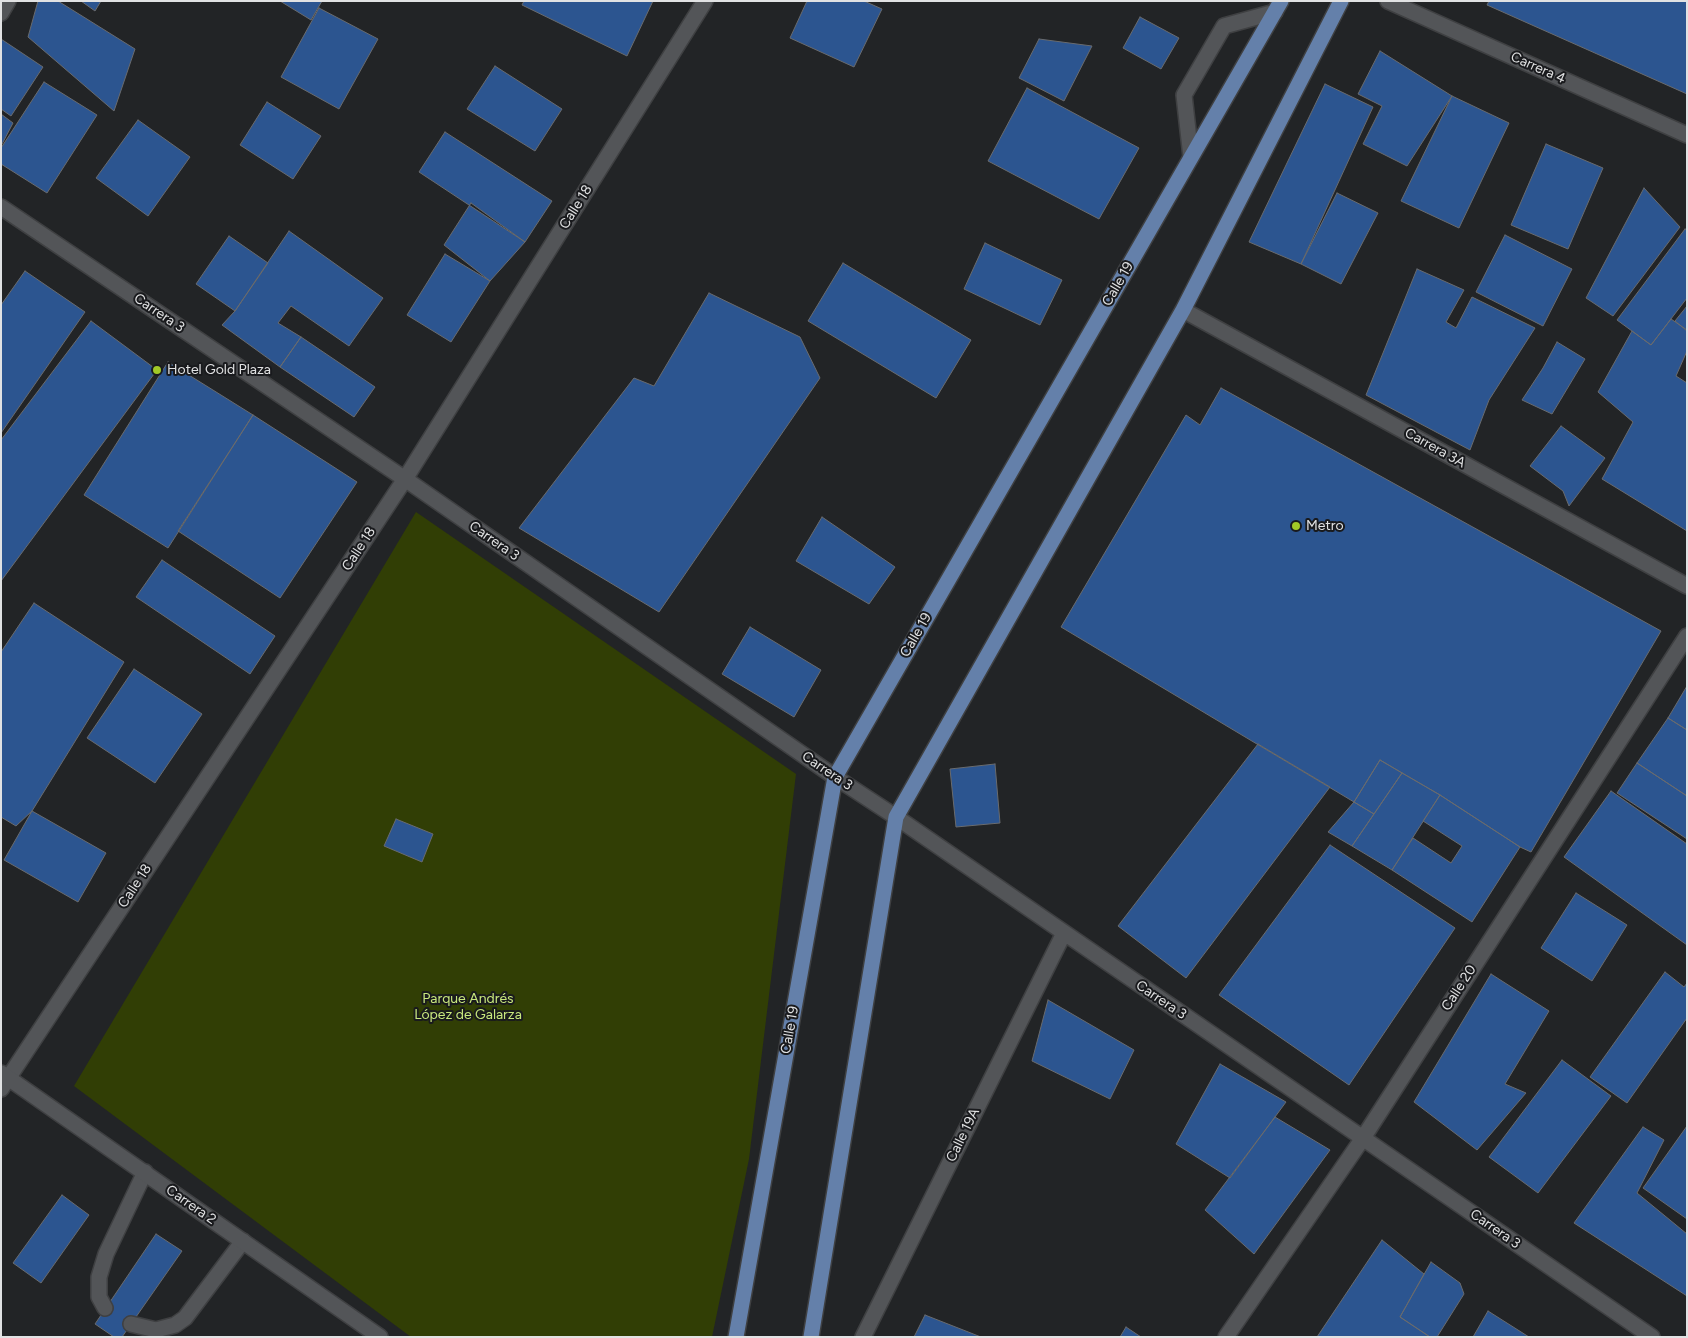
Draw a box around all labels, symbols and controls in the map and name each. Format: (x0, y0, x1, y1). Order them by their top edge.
street label: Carrera 4 (1508, 48, 1568, 88)
street label: Calle 18 (556, 182, 596, 232)
street label: Calle 19 (1099, 259, 1137, 309)
street label: Carrera 3 (131, 290, 187, 336)
place label: Hotel Gold Plaza (167, 362, 271, 378)
marker: Hotel Gold Plaza (151, 364, 163, 376)
street label: Carrera 3A (1402, 424, 1468, 472)
street label: Carrera 3 (466, 518, 522, 564)
place label: Metro (1306, 518, 1344, 534)
marker: Metro (1290, 520, 1302, 532)
street label: Calle 18 (339, 524, 379, 574)
street label: Calle 19 (897, 610, 935, 660)
street label: Carrera 3 (799, 748, 855, 794)
street label: Calle 18 (115, 861, 155, 911)
street label: Calle 20 (1438, 962, 1480, 1014)
street label: Carrera 3 (1133, 977, 1189, 1023)
park label: Parque Andrés López de Galarza (414, 991, 522, 1024)
street label: Calle 19 (778, 1005, 802, 1055)
street label: Calle 19A (943, 1105, 983, 1165)
street label: Carrera 2 (163, 1182, 219, 1228)
street label: Carrera 3 (1467, 1206, 1523, 1252)

